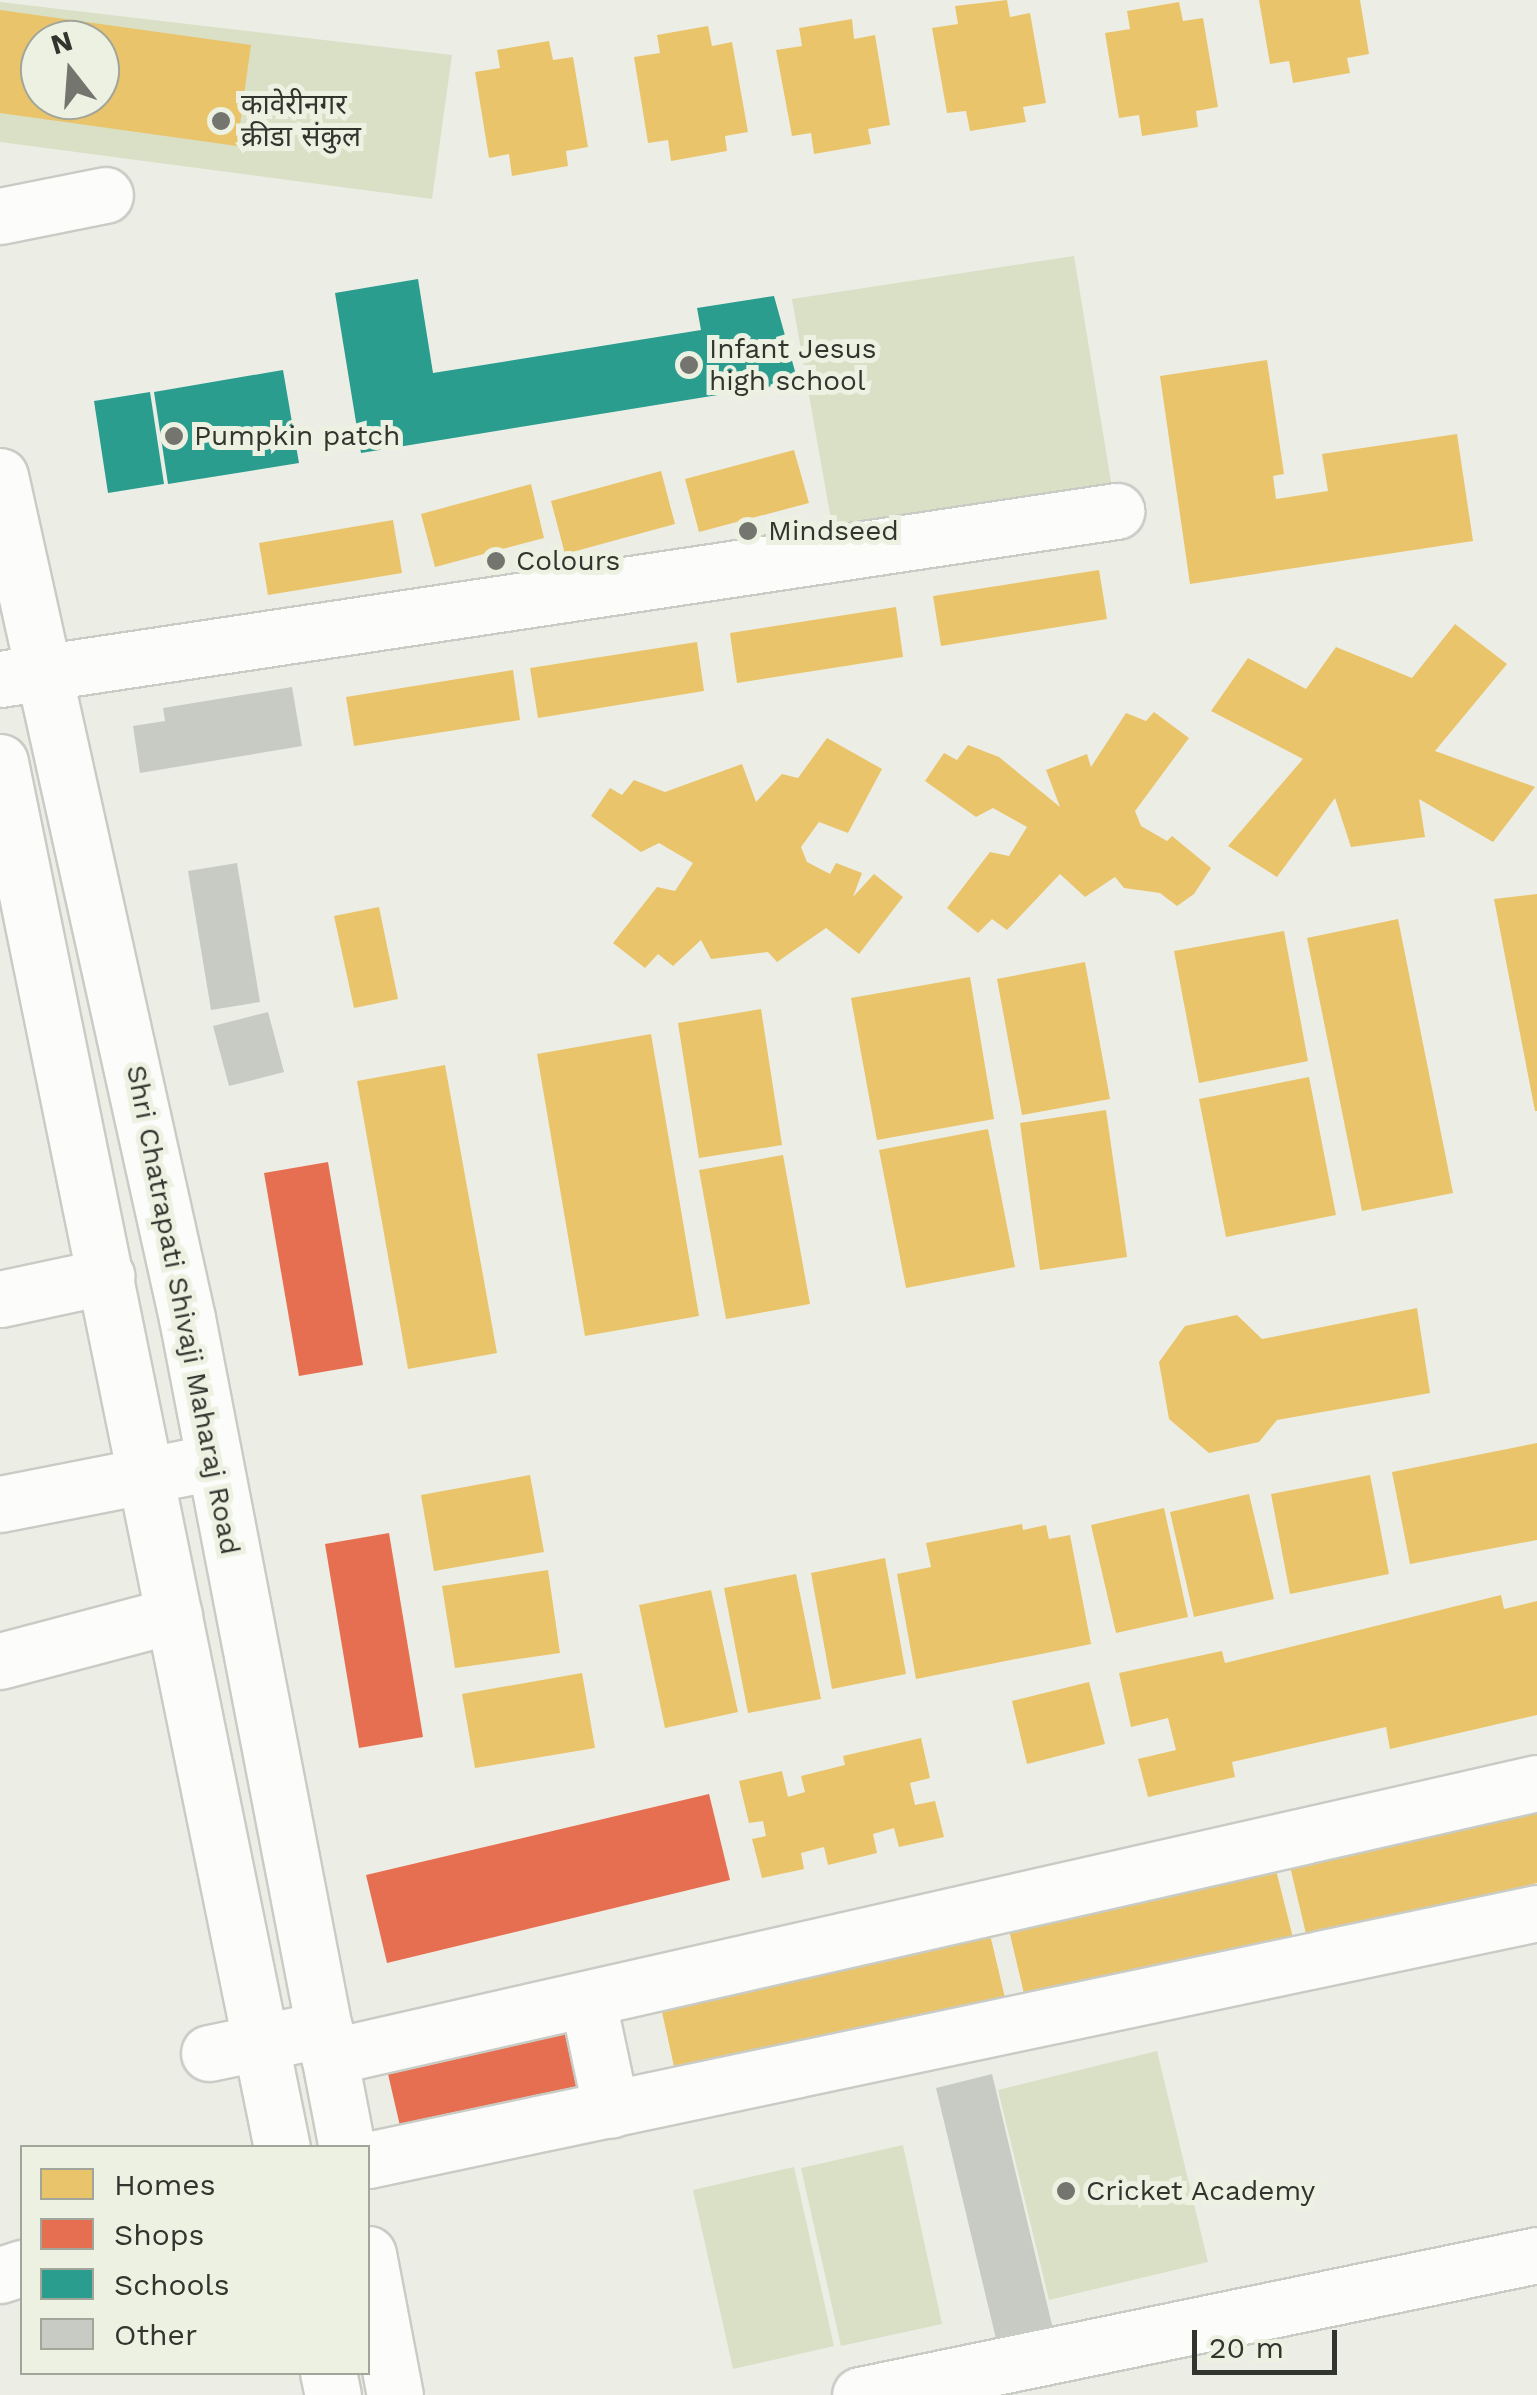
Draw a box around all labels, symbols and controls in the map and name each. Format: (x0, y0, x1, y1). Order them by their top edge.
north arrow (20, 20, 120, 120)
text: N (47, 24, 76, 62)
place label: कावेरीनगर क्रीडा संकुल (241, 88, 361, 154)
marker: कावेरीनगर क्रीडा संकुल (210, 110, 232, 132)
place label: Infant Jesus high school (709, 332, 877, 398)
marker: Infant Jesus high school (678, 354, 700, 376)
place label: Pumpkin patch (194, 419, 400, 453)
marker: Pumpkin patch (163, 425, 185, 447)
place label: Mindseed (768, 514, 899, 548)
marker: Mindseed (737, 520, 759, 542)
place label: Colours (516, 544, 620, 578)
marker: Colours (485, 550, 507, 572)
street label: Shri Chatrapati Shivaji Maharaj Road (119, 1062, 247, 1558)
legend (20, 2145, 370, 2375)
text: Homes (114, 2167, 216, 2202)
place label: Cricket Academy (1086, 2174, 1316, 2208)
marker: Cricket Academy (1055, 2180, 1077, 2202)
text: Shops (114, 2217, 204, 2252)
text: Schools (114, 2267, 230, 2302)
scale bar (1197, 2310, 1342, 2372)
text: Other (114, 2317, 197, 2352)
text: 20 m (1209, 2330, 1284, 2365)

